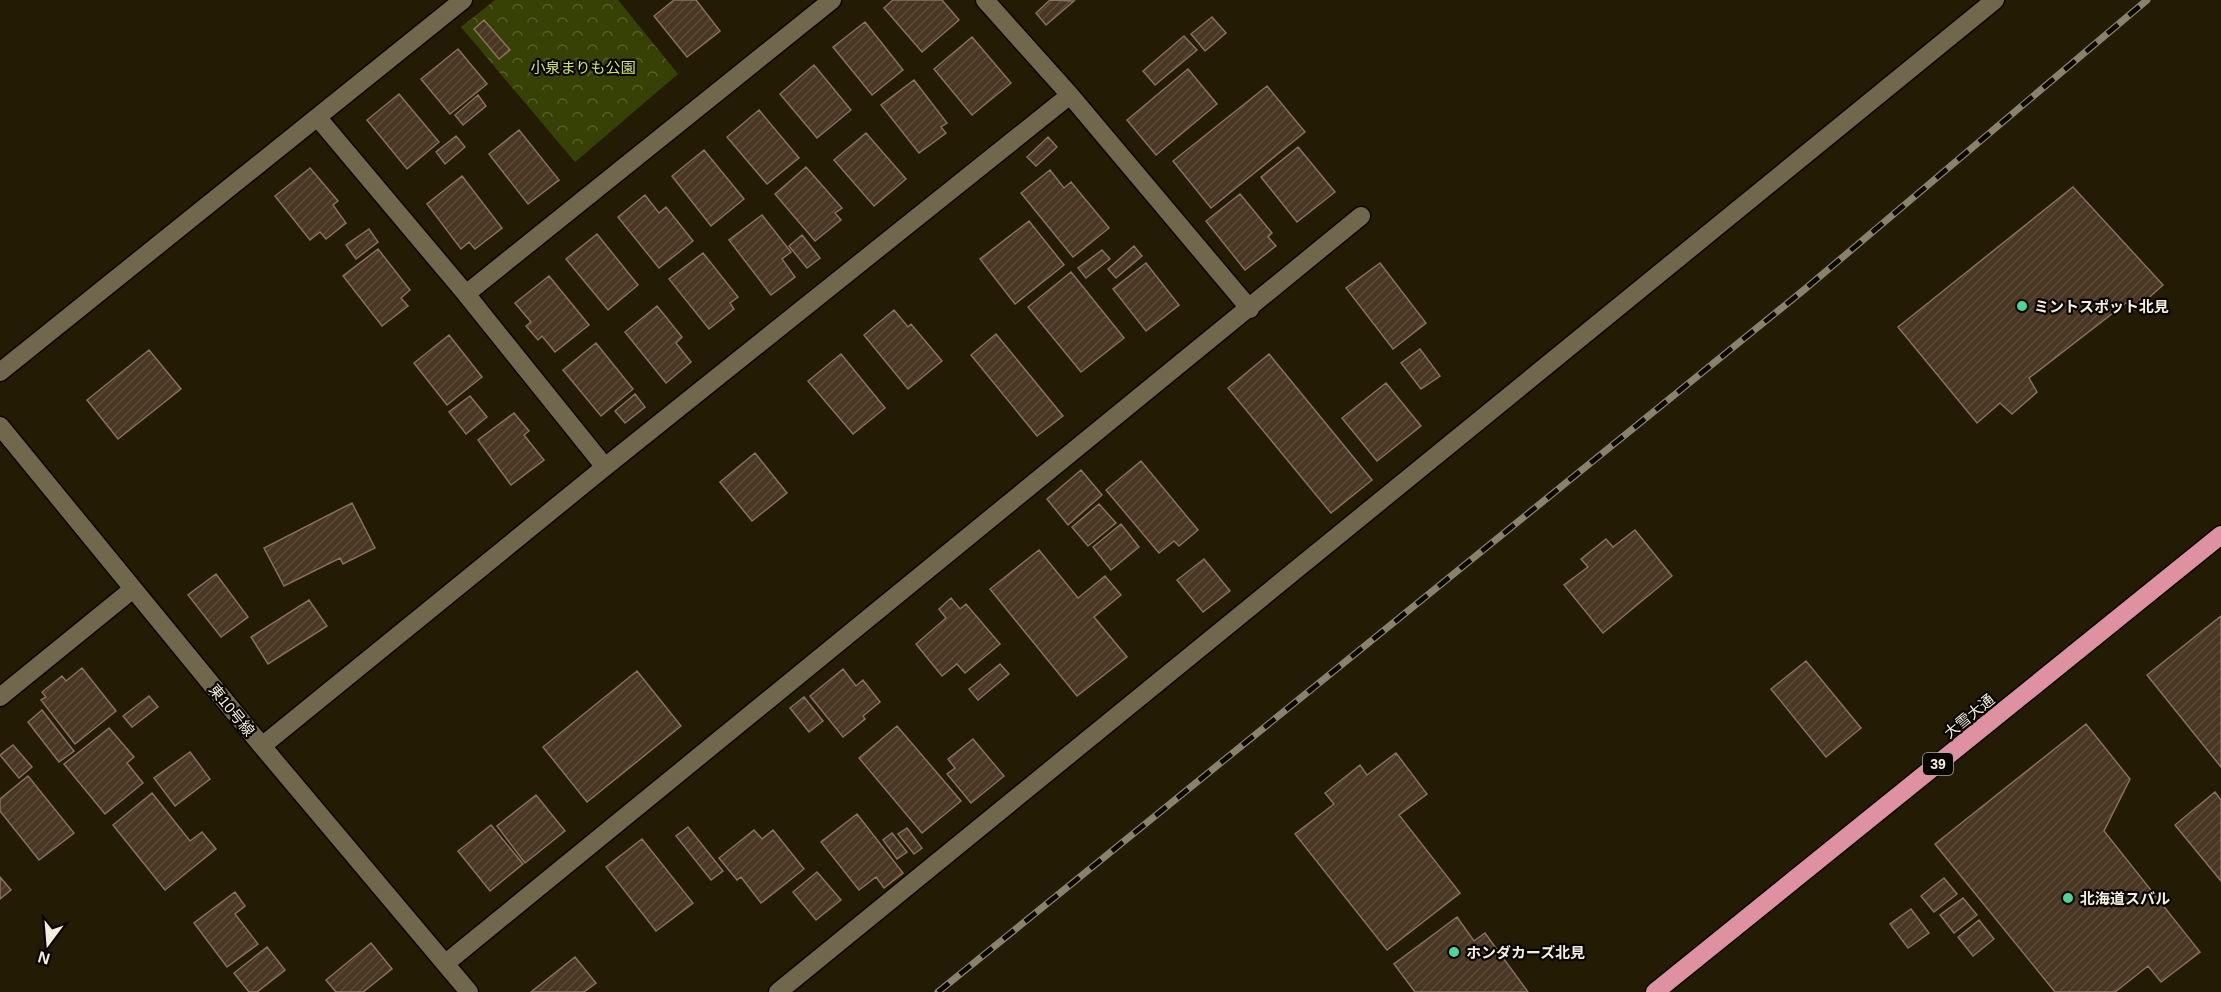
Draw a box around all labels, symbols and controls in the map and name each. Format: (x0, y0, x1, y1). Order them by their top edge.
park label: 小泉まりも公園 (530, 59, 636, 76)
place label: ミントスポット北見 (2034, 298, 2169, 315)
marker: ミントスポット北見 (2015, 299, 2029, 313)
street label: 東10号線 (206, 681, 258, 739)
street label: 大雪大通 (1940, 691, 1998, 741)
road number: 39 (1923, 753, 1953, 775)
place label: 北海道スバル (2080, 890, 2170, 907)
marker: 北海道スバル (2061, 891, 2075, 905)
north arrow (18, 914, 78, 974)
place label: ホンダカーズ北見 (1466, 944, 1585, 961)
marker: ホンダカーズ北見 (1447, 945, 1461, 959)
text: N (36, 948, 52, 968)

